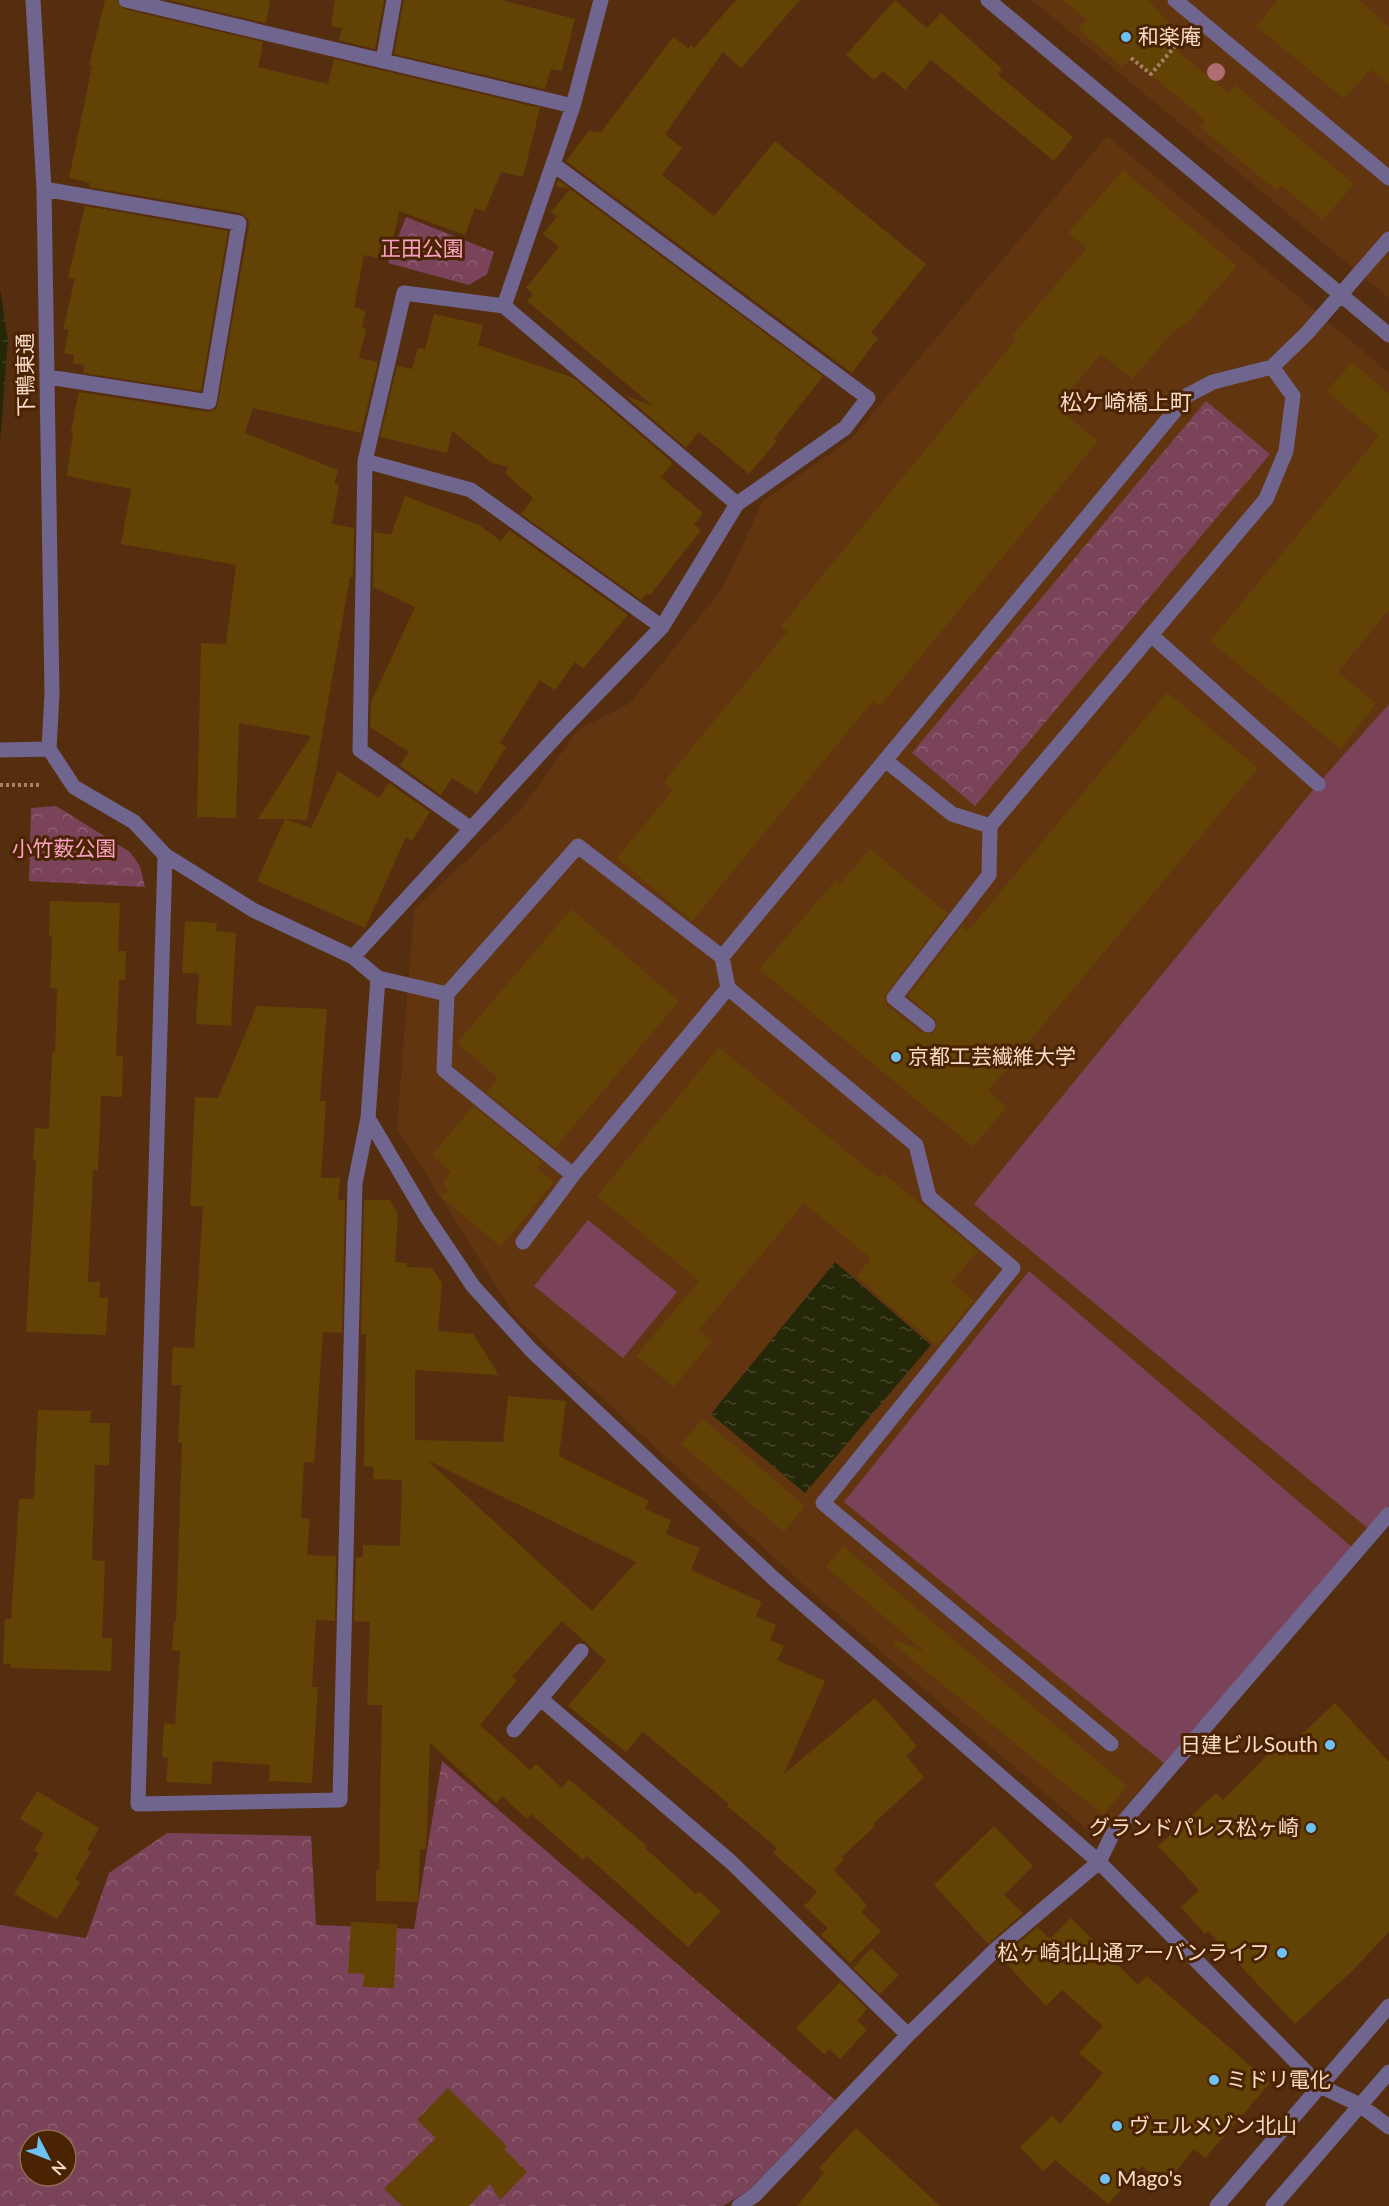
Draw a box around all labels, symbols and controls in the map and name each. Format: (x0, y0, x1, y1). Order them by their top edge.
place label: 和楽庵 (1138, 23, 1201, 48)
marker: 和楽庵 (1119, 30, 1133, 44)
park label: 正田公園 (380, 235, 464, 260)
street label: 下鴨東通 (11, 333, 38, 417)
district label: 松ケ崎橋上町 (1060, 388, 1192, 415)
park label: 小竹薮公園 (12, 835, 117, 860)
place label: 京都工芸繊維大学 (908, 1043, 1076, 1068)
marker: 京都工芸繊維大学 (889, 1050, 903, 1064)
place label: 日建ビルSouth (1180, 1731, 1318, 1756)
marker: 日建ビルSouth (1323, 1738, 1337, 1752)
place label: グランドパレス松ヶ崎 (1089, 1814, 1299, 1839)
marker: グランドパレス松ヶ崎 (1304, 1821, 1318, 1835)
place label: 松ヶ崎北山通アーバンライフ (997, 1939, 1270, 1964)
marker: 松ヶ崎北山通アーバンライフ (1275, 1946, 1289, 1960)
place label: ミドリ電化 (1226, 2066, 1331, 2091)
marker: ミドリ電化 (1207, 2073, 1221, 2087)
place label: ヴェルメゾン北山 (1129, 2112, 1297, 2137)
marker: ヴェルメゾン北山 (1110, 2119, 1124, 2133)
north arrow (18, 2128, 78, 2188)
text: N (48, 2157, 71, 2179)
place label: Mago's (1117, 2165, 1182, 2190)
marker: Mago's (1098, 2172, 1112, 2186)

